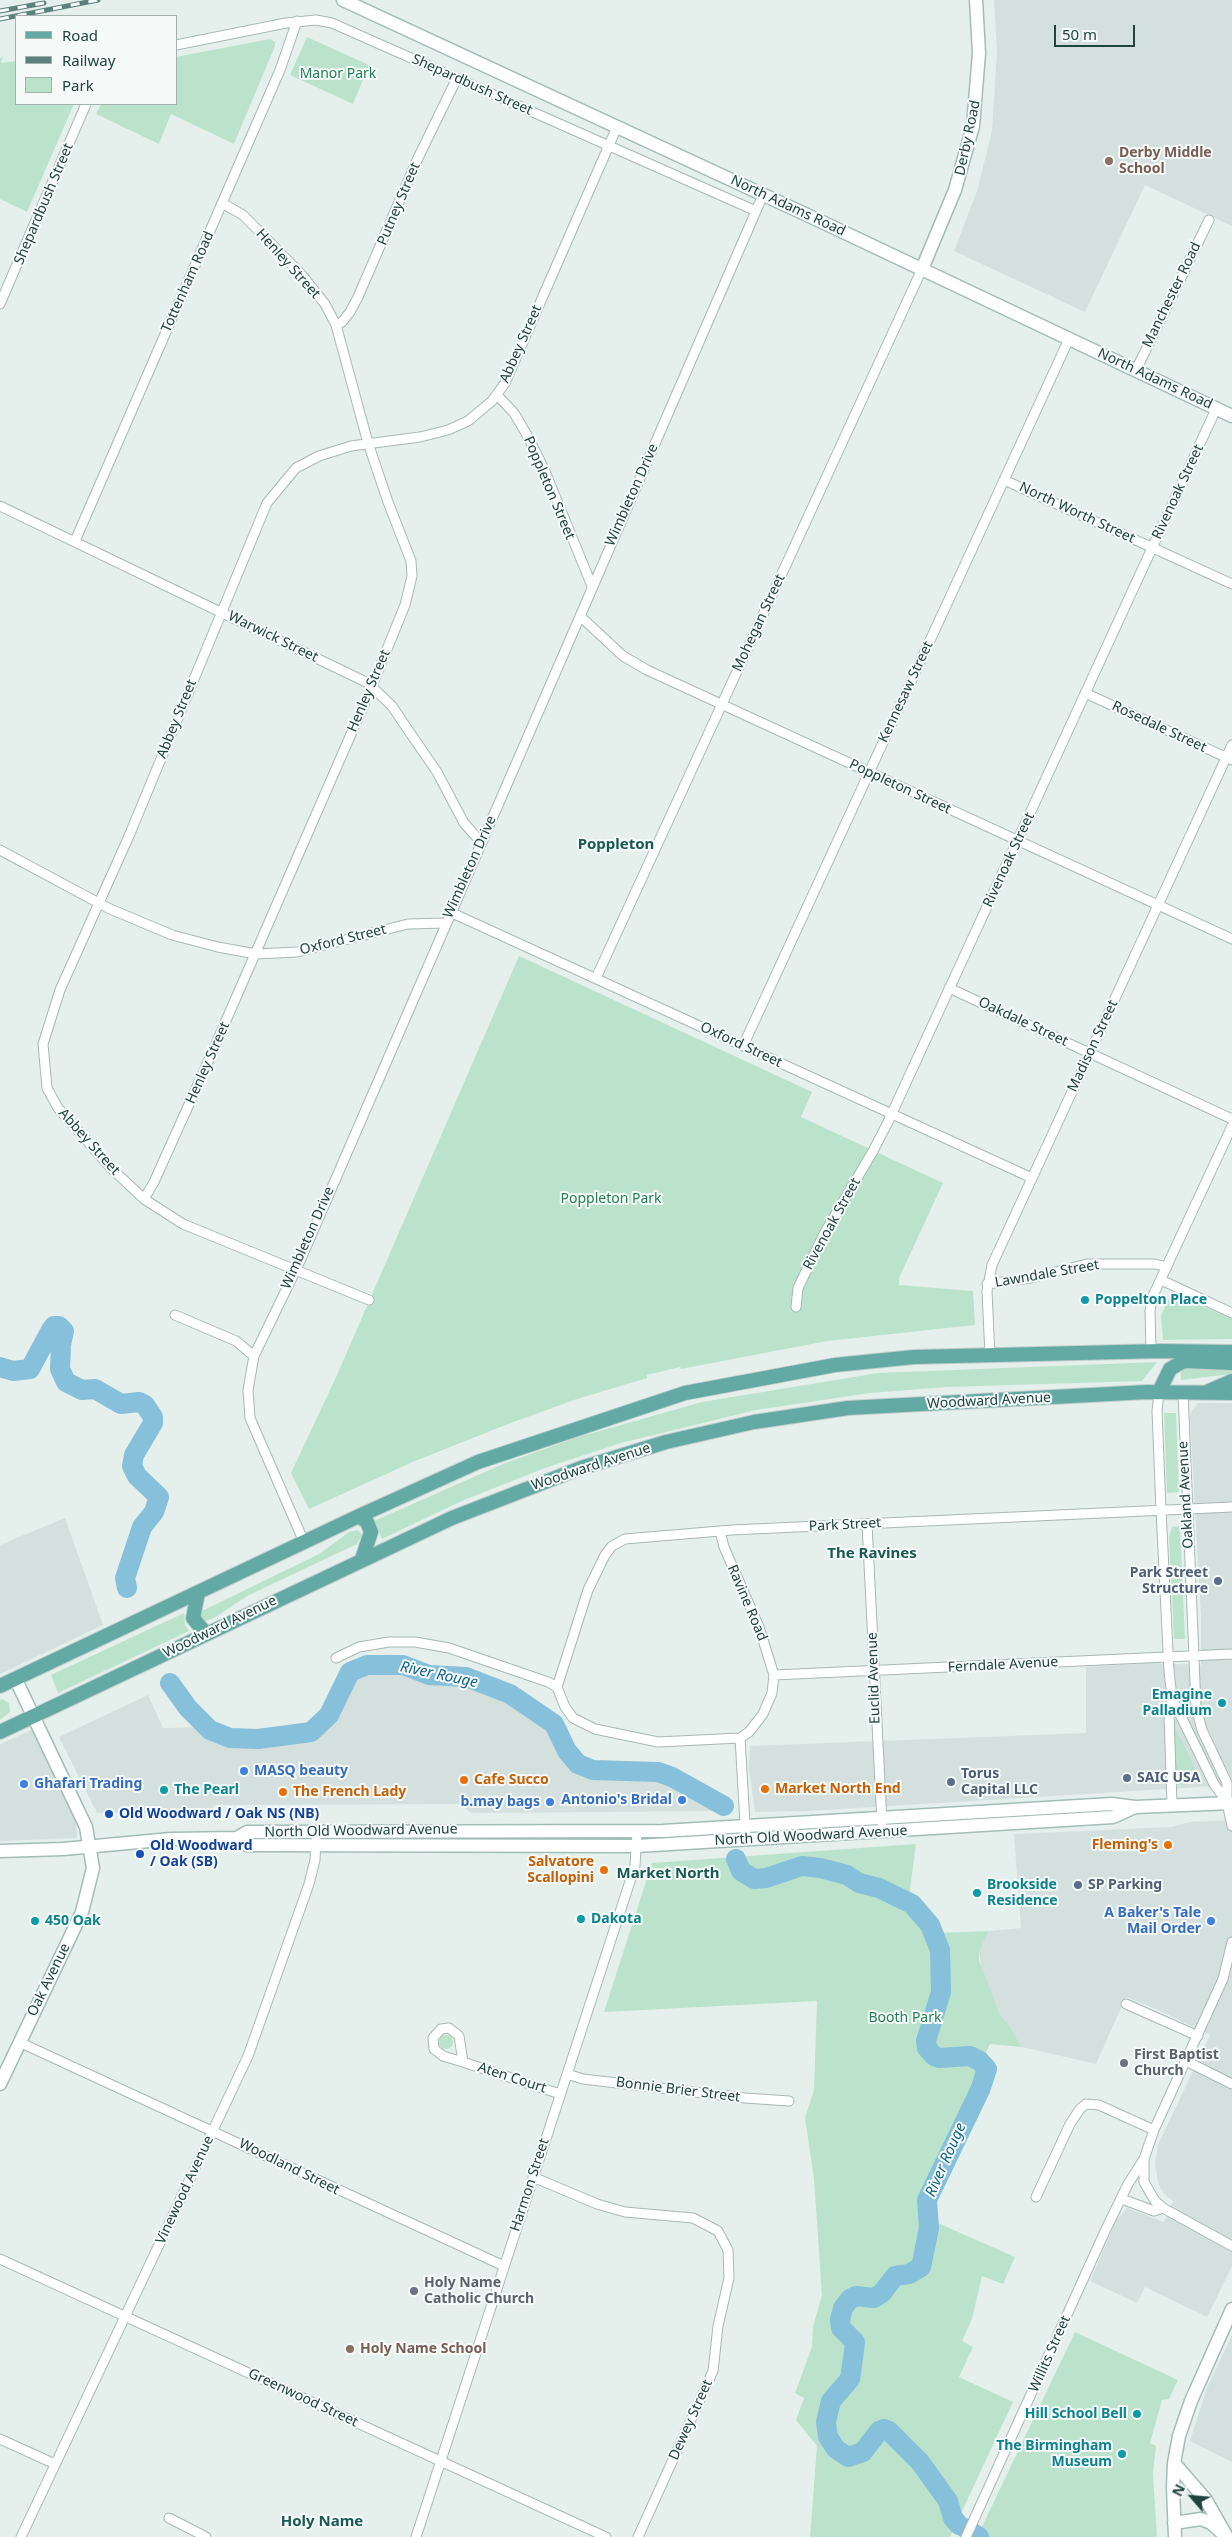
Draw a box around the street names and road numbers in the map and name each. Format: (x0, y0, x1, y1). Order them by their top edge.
street label: Shepardbush Street (409, 51, 535, 119)
street label: Derby Road (952, 99, 984, 177)
street label: Shepardbush Street (11, 141, 77, 267)
street label: Putney Street (374, 160, 424, 248)
street label: North Adams Road (728, 172, 848, 240)
street label: Henley Street (252, 226, 324, 302)
street label: Tottenham Road (158, 229, 218, 335)
street label: Manchester Road (1139, 240, 1205, 350)
street label: Abbey Street (496, 302, 546, 386)
street label: North Adams Road (1095, 345, 1215, 413)
street label: Poppleton Street (520, 434, 578, 542)
street label: Wimbleton Drive (602, 441, 662, 549)
street label: Rivenoak Street (1149, 442, 1207, 542)
street label: North Worth Street (1017, 479, 1137, 547)
street label: Mohegan Street (729, 572, 789, 674)
street label: Warwick Street (225, 608, 321, 666)
street label: Kennesaw Street (875, 639, 937, 745)
street label: Henley Street (344, 647, 394, 735)
street label: Abbey Street (154, 677, 200, 761)
street label: Rosedale Street (1109, 698, 1209, 756)
street label: Poppleton Street (846, 756, 954, 818)
street label: Rivenoak Street (980, 810, 1038, 910)
street label: Wimbleton Drive (440, 813, 500, 921)
street label: Oxford Street (298, 921, 388, 959)
street label: Oakdale Street (976, 994, 1070, 1050)
street label: Madison Street (1064, 997, 1122, 1095)
street label: Henley Street (182, 1019, 234, 1107)
street label: Oxford Street (697, 1019, 785, 1071)
street label: Abbey Street (55, 1105, 123, 1179)
street label: Rivenoak Street (800, 1175, 864, 1273)
street label: Wimbleton Drive (278, 1184, 338, 1292)
street label: Lawndale Street (994, 1257, 1100, 1291)
street label: Woodward Avenue (927, 1389, 1051, 1413)
street label: Woodward Avenue (529, 1440, 653, 1494)
street label: Oakland Avenue (1175, 1441, 1197, 1549)
street label: Park Street (808, 1515, 882, 1535)
street label: Ravine Road (723, 1562, 771, 1644)
street label: Woodward Avenue (161, 1592, 279, 1662)
street label: Euclid Avenue (864, 1632, 884, 1724)
street label: Ferndale Avenue (947, 1654, 1059, 1676)
street label: North Old Woodward Avenue (264, 1821, 458, 1841)
street label: North Old Woodward Avenue (714, 1823, 908, 1849)
street label: Oak Avenue (24, 1941, 74, 2019)
street label: Aten Court (476, 2059, 548, 2097)
street label: Bonnie Brier Street (615, 2074, 741, 2106)
street label: Vinewood Avenue (153, 2133, 217, 2247)
street label: Woodland Street (236, 2135, 342, 2199)
street label: Harmon Street (507, 2136, 553, 2234)
street label: Willits Street (1026, 2313, 1074, 2395)
street label: Greenwood Street (245, 2365, 361, 2431)
street label: Dewey Street (666, 2377, 716, 2463)

